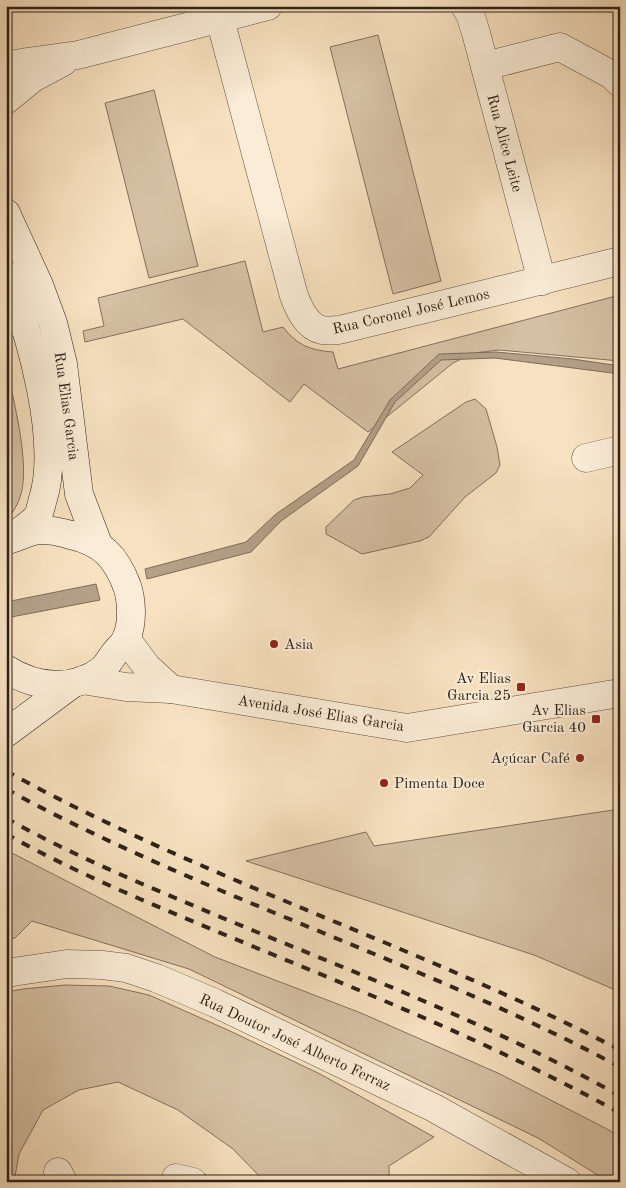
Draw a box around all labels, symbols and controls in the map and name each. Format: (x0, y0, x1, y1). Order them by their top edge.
street label: Rua Alice Leite (483, 93, 524, 194)
street label: Rua Coronel José Lemos (331, 287, 491, 338)
street label: Rua Elias Garcia (50, 351, 81, 462)
marker: Asia (268, 638, 280, 650)
place label: Asia (284, 638, 314, 653)
place label: Av Elias Garcia 25 (447, 672, 511, 704)
marker: Av Elias Garcia 25 (515, 681, 527, 693)
street label: Avenida José Elias Garcia (236, 694, 406, 735)
place label: Av Elias Garcia 40 (522, 704, 586, 736)
marker: Av Elias Garcia 40 (590, 713, 602, 725)
place label: Açúcar Café (490, 752, 570, 767)
marker: Açúcar Café (574, 752, 586, 764)
marker: Pimenta Doce (378, 777, 390, 789)
place label: Pimenta Doce (394, 777, 485, 792)
street label: Rua Doutor José Alberto Ferraz (196, 992, 392, 1094)

